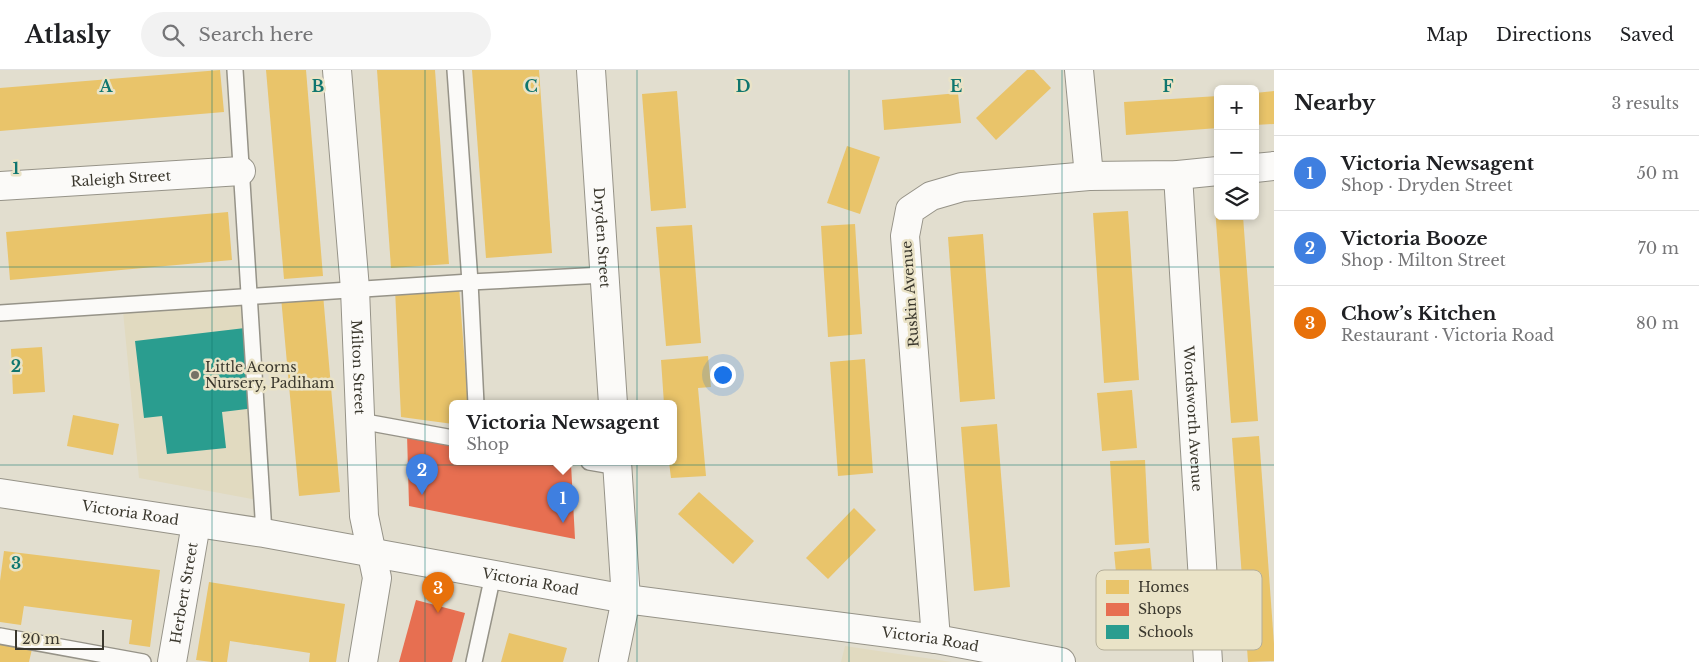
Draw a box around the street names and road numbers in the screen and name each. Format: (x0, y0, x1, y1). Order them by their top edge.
street label: Raleigh Street (70, 166, 172, 191)
street label: Dryden Street (590, 187, 614, 289)
street label: Ruskin Avenue (897, 240, 923, 348)
street label: Milton Street (347, 319, 369, 416)
street label: Wordsworth Avenue (1179, 344, 1206, 492)
street label: Victoria Road (80, 496, 181, 529)
street label: Herbert Street (166, 540, 202, 645)
street label: Victoria Road (480, 564, 581, 599)
street label: Victoria Road (880, 623, 981, 656)

